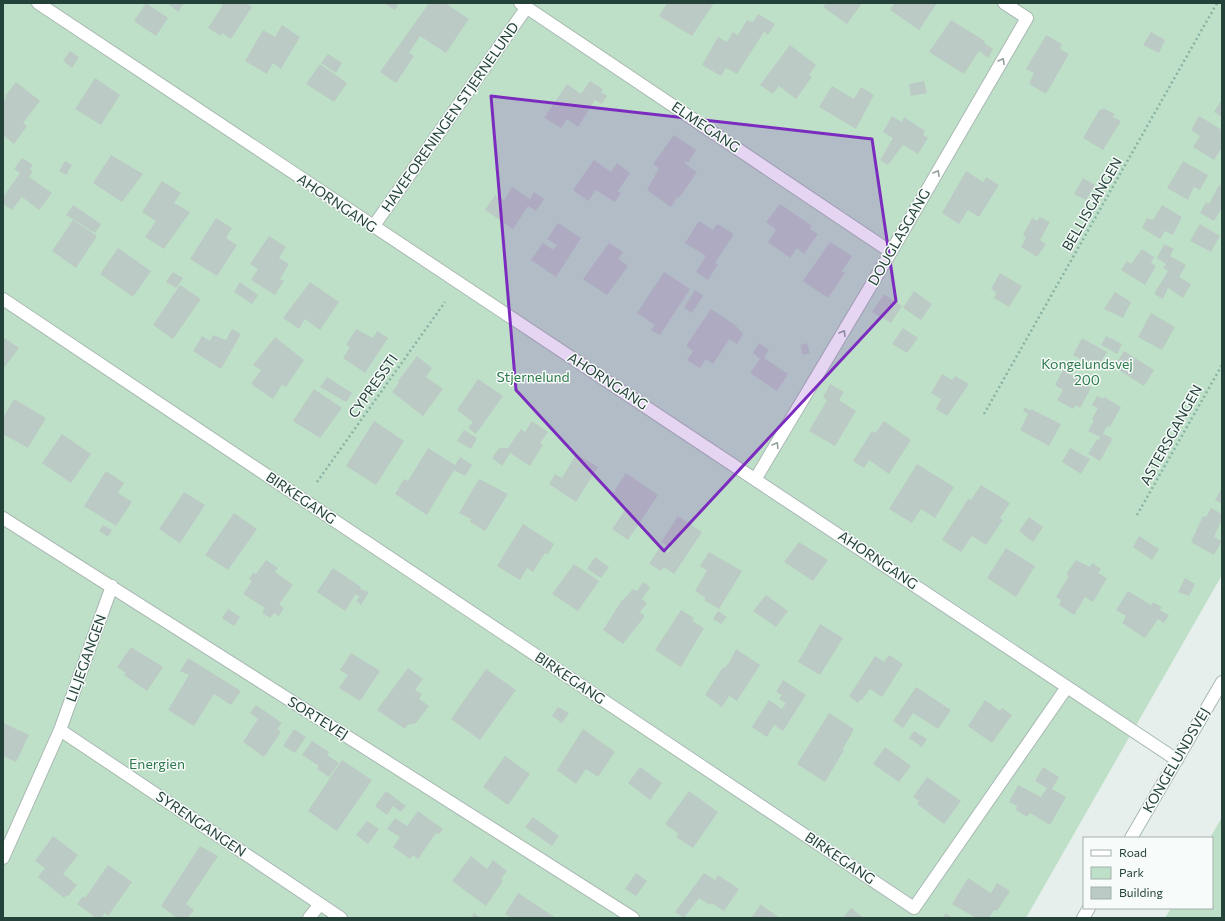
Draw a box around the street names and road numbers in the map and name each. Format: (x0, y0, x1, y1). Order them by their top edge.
street label: HAVEFORENINGEN STJERNELUND (377, 19, 522, 215)
street label: ELMEGANG (669, 98, 744, 156)
street label: BELLISGANGEN (1058, 154, 1125, 254)
street label: AHORNGANG (294, 170, 380, 235)
street label: DOUGLASGANG (864, 185, 933, 288)
street label: AHORNGANG (565, 348, 652, 413)
street label: CYPRESSTI (344, 350, 401, 421)
street label: ASTERSGANGEN (1136, 382, 1205, 488)
street label: BIRKEGANG (263, 468, 340, 527)
street label: AHORNGANG (835, 527, 921, 592)
street label: LILJEGANGEN (62, 612, 109, 704)
street label: BIRKEGANG (532, 648, 609, 707)
street label: SORTEVEJ (285, 692, 352, 743)
street label: KONGELUNDSVEJ (1139, 704, 1213, 815)
street label: SYRENGANGEN (153, 787, 250, 860)
street label: BIRKEGANG (802, 828, 879, 887)

